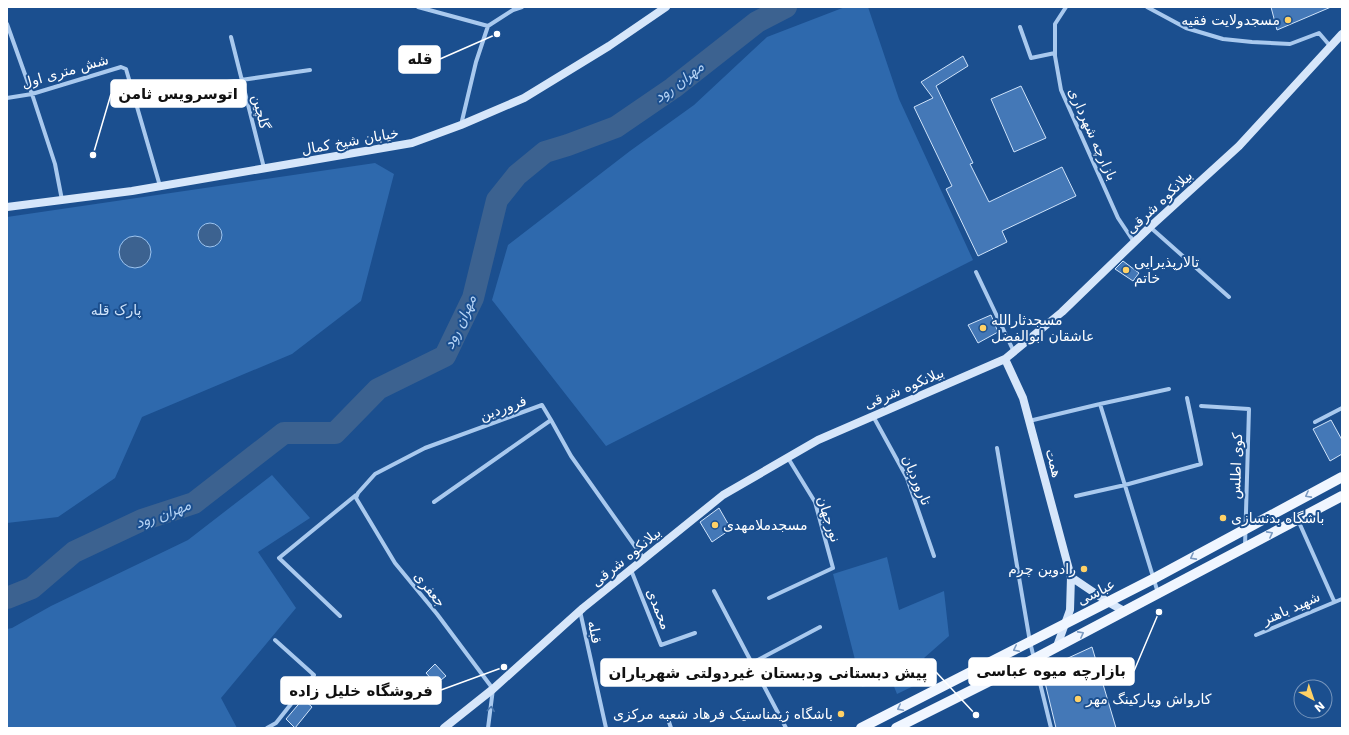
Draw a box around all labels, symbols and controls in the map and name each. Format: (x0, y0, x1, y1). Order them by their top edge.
place label: مسجدولایت فقیه (1181, 12, 1280, 29)
marker: مسجدولایت فقیه (1283, 15, 1293, 25)
callout: قله (399, 46, 440, 73)
text: قله (407, 50, 433, 68)
street label: شش متری اول (20, 51, 111, 92)
water label: مهران رود (651, 57, 708, 106)
callout: اتوسرویس ثامن (111, 80, 246, 107)
text: اتوسرویس ثامن (118, 85, 238, 103)
street label: بازارچه شهرداری (1064, 85, 1121, 183)
street label: گلچین (248, 93, 273, 132)
street label: خیابان شیخ کمال (300, 125, 400, 158)
street label: بیلانکوه شرقی (1122, 167, 1196, 238)
place label: تالارپذیرایی خاتم (1134, 254, 1199, 287)
marker: تالارپذیرایی خاتم (1121, 265, 1131, 275)
water label: مهران رود (440, 291, 481, 352)
park label: پارک قله (91, 302, 141, 319)
place label: مسجدثارالله عاشقان ابوالفضل (991, 312, 1094, 345)
marker: مسجدثارالله عاشقان ابوالفضل (978, 323, 988, 333)
street label: بیلانکوه شرقی (862, 364, 947, 413)
street label: فروردین (477, 392, 529, 425)
street label: کوی اطلس (1227, 432, 1246, 500)
street label: همت (1042, 447, 1066, 479)
street label: تاروردیان (898, 452, 935, 508)
one-way arrow (1304, 490, 1312, 498)
street label: نورجهان (813, 494, 844, 544)
water label: مهران رود (133, 495, 194, 532)
place label: باشگاه بدنسازی (1231, 510, 1324, 527)
marker: باشگاه بدنسازی (1218, 513, 1228, 523)
place label: مسجدملامهدی (723, 517, 808, 534)
marker: مسجدملامهدی (710, 520, 720, 530)
street label: بیلانکوه شرقی (588, 524, 665, 591)
one-way arrow (1266, 531, 1273, 539)
one-way arrow (1190, 552, 1198, 560)
place label: رادوین چرم (1008, 561, 1076, 578)
marker: رادوین چرم (1079, 564, 1089, 574)
street label: جعفری (410, 568, 449, 611)
street label: عباسى (1074, 576, 1118, 608)
street label: محمدی (644, 586, 674, 632)
street label: شهید باهنر (1259, 588, 1323, 629)
street label: قبله (585, 619, 605, 645)
one-way arrow (1076, 631, 1084, 639)
one-way arrow (1013, 644, 1020, 652)
callout: بازارچه میوه عباسی (969, 658, 1134, 685)
callout: پیش دبستانی ودبستان غیردولتی شهریاران (601, 659, 936, 686)
text: بازارچه میوه عباسی (976, 662, 1126, 681)
text: پیش دبستانی ودبستان غیردولتی شهریاران (609, 664, 927, 683)
callout: فروشگاه خلیل زاده (281, 677, 441, 704)
north arrow (1293, 679, 1333, 719)
text: فروشگاه خلیل زاده (289, 682, 433, 700)
place label: کارواش وپارکینگ مهر (1085, 691, 1212, 708)
marker: کارواش وپارکینگ مهر (1073, 694, 1083, 704)
text: N (1311, 698, 1327, 714)
one-way arrow (897, 703, 904, 711)
one-way arrow (486, 706, 495, 712)
place label: باشگاه ژیمناستیک فرهاد شعبه مرکزی (613, 706, 833, 723)
marker: باشگاه ژیمناستیک فرهاد شعبه مرکزی (836, 709, 846, 719)

